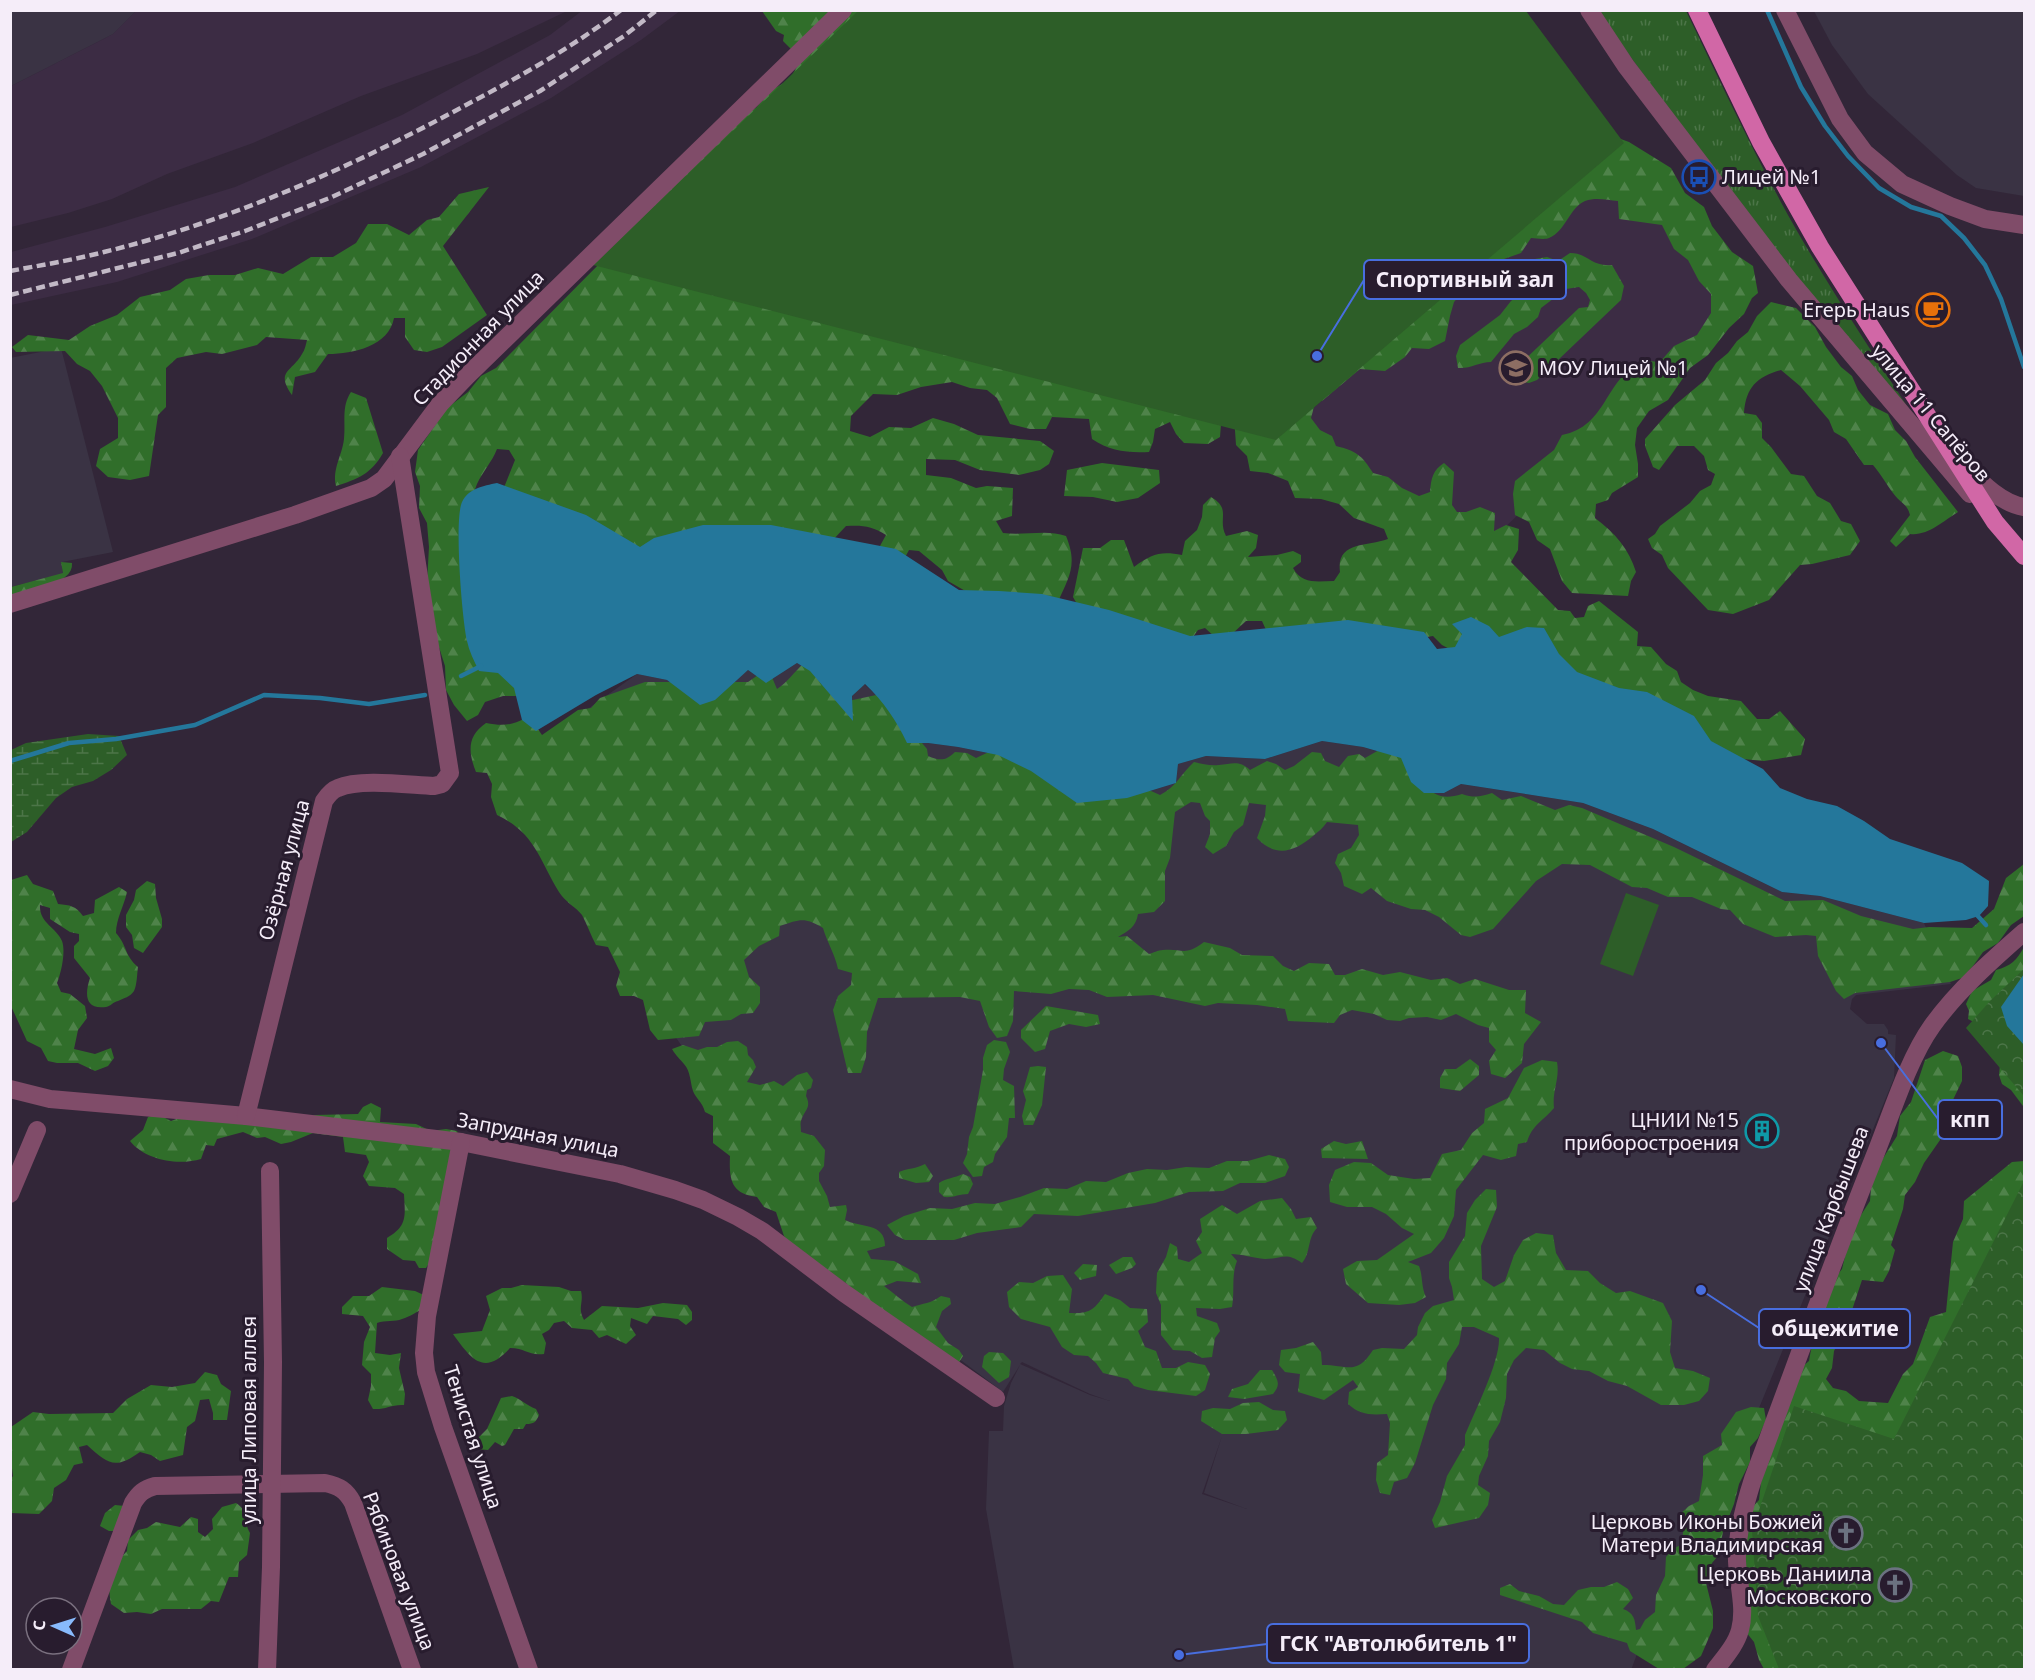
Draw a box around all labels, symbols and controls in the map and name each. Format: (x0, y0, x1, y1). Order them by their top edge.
bus stop icon: Лицей №1 (1681, 159, 1717, 195)
place label: Лицей №1 (1722, 163, 1821, 190)
callout: Спортивный зал (1364, 260, 1566, 299)
street label: Стадионная улица (406, 264, 549, 411)
text: Спортивный зал (1376, 265, 1554, 293)
cafe icon: Егерь Haus (1915, 292, 1951, 328)
place label: Егерь Haus (1803, 296, 1910, 323)
street label: улица 11 Сапёров (1866, 338, 1997, 487)
school or university icon: МОУ Лицей №1 (1498, 350, 1534, 386)
place label: МОУ Лицей №1 (1539, 354, 1688, 381)
street label: Озёрная улица (252, 796, 315, 943)
callout: кпп (1938, 1100, 2002, 1139)
text: кпп (1950, 1105, 1990, 1133)
street label: Запрудная улица (455, 1106, 621, 1163)
place label: ЦНИИ №15 приборостроения (1564, 1106, 1739, 1156)
building icon: ЦНИИ №15 приборостроения (1744, 1113, 1780, 1149)
street label: улица Карбышева (1786, 1122, 1875, 1296)
callout: общежитие (1759, 1309, 1910, 1348)
text: общежитие (1771, 1314, 1899, 1342)
street label: улица Липовая аллея (235, 1316, 262, 1524)
street label: Тенистая улица (437, 1361, 509, 1512)
street label: Рябиновая улица (357, 1488, 442, 1654)
place label: Церковь Иконы Божией Матери Владимирская (1591, 1508, 1823, 1558)
church icon: Церковь Иконы Божией Матери Владимирская (1828, 1515, 1864, 1551)
place label: Церковь Даниила Московского (1699, 1560, 1872, 1610)
church icon: Церковь Даниила Московского (1877, 1567, 1913, 1603)
north arrow (24, 1596, 84, 1656)
text: С (28, 1619, 50, 1631)
callout: ГСК "Автолюбитель 1" (1267, 1624, 1529, 1663)
text: ГСК "Автолюбитель 1" (1279, 1629, 1517, 1657)

